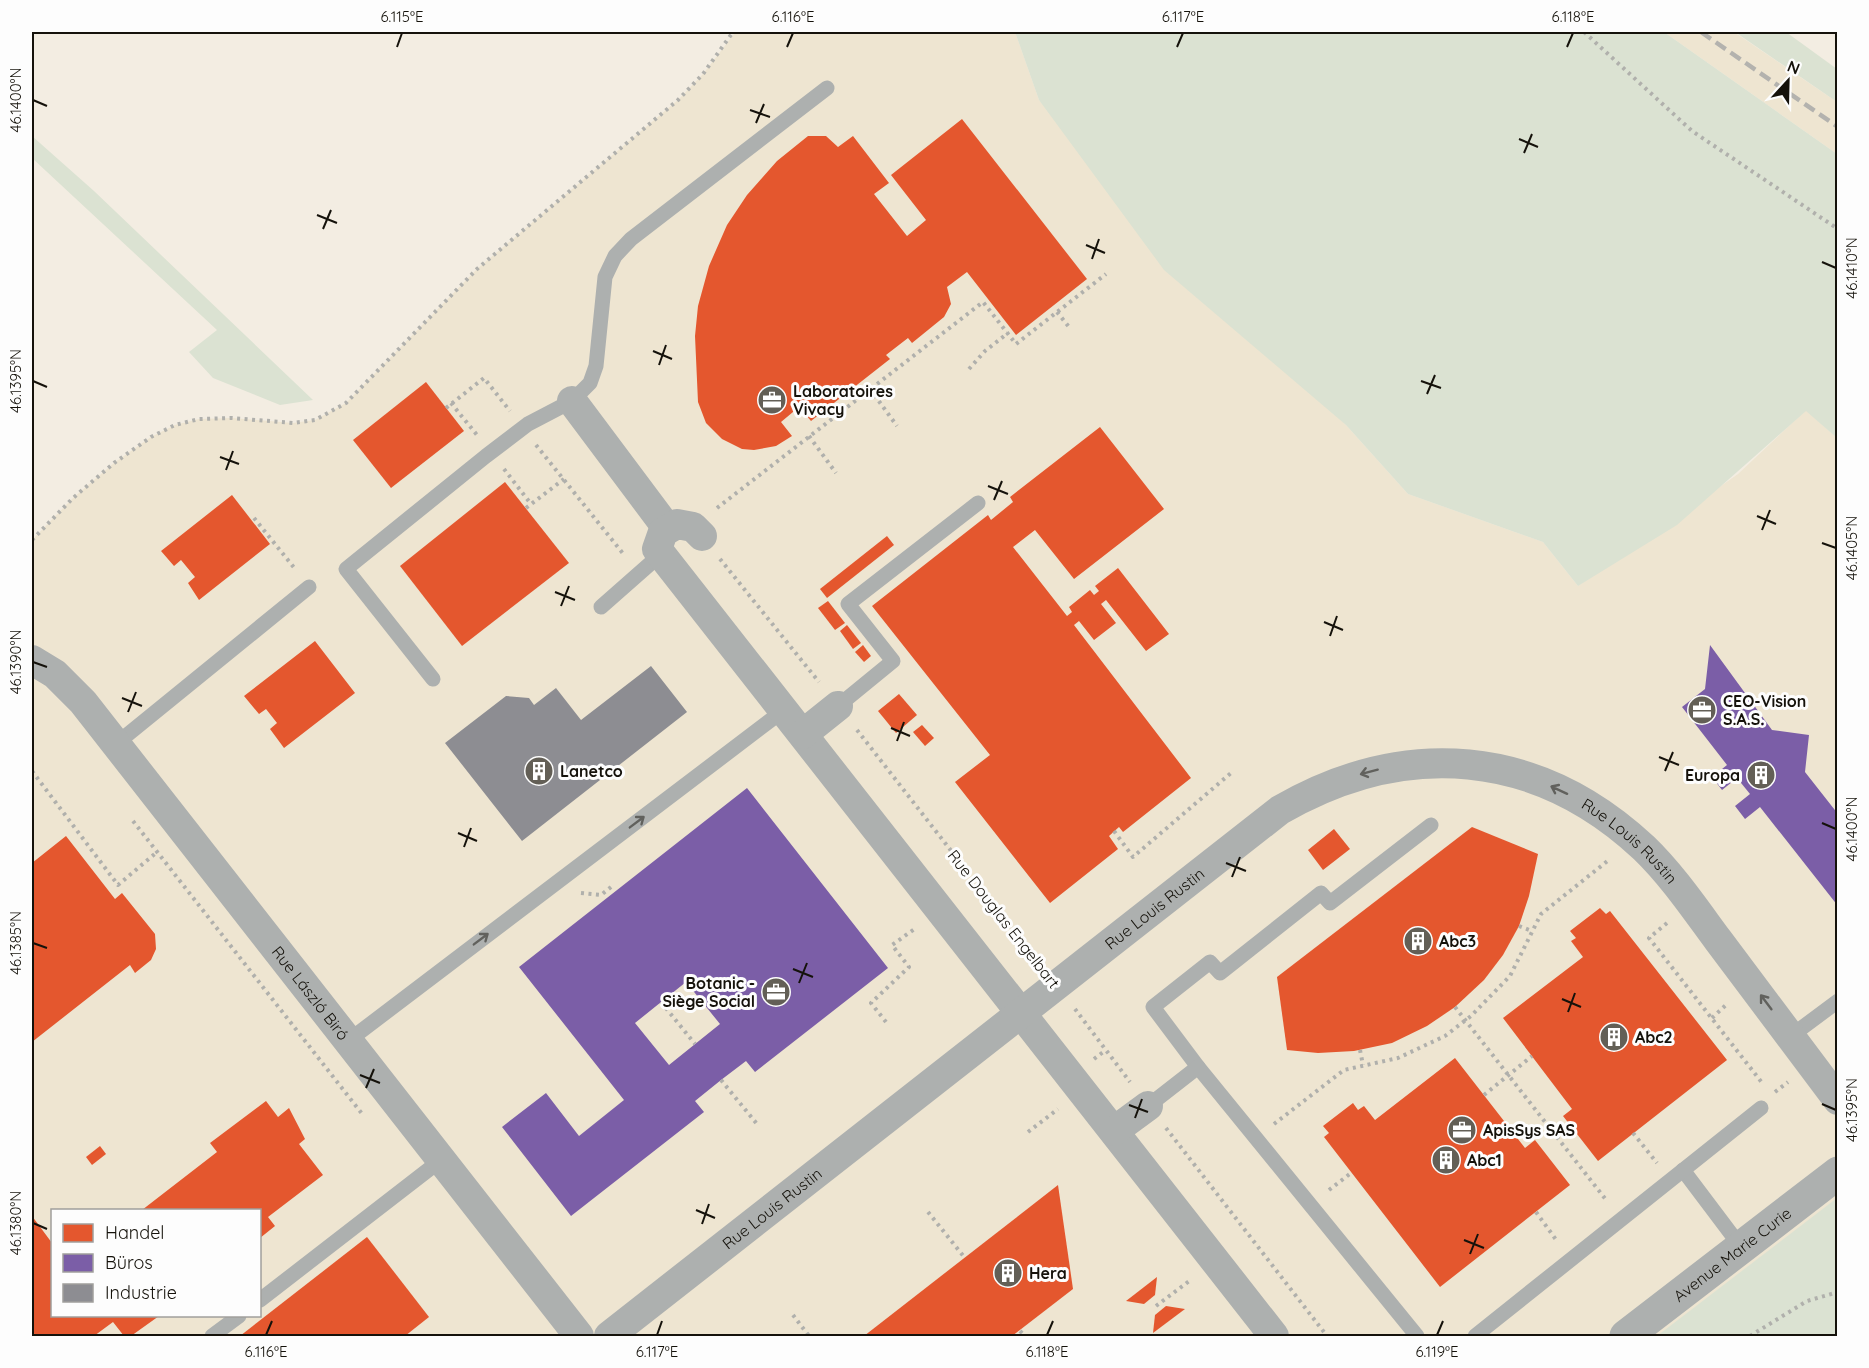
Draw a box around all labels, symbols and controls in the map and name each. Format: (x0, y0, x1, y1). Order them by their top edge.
text: 6.115°E (381, 7, 423, 26)
text: 6.116°E (772, 7, 814, 26)
text: 6.117°E (1162, 7, 1204, 26)
text: 6.118°E (1552, 7, 1594, 26)
north arrow (1758, 51, 1818, 111)
text: N (1784, 56, 1803, 79)
text: 46.1400°N (6, 67, 25, 133)
text: 46.1410°N (1842, 237, 1861, 299)
text: 46.1395°N (6, 349, 25, 413)
place label: Laboratoires Vivacy (793, 381, 893, 419)
office icon: Laboratoires Vivacy (756, 384, 788, 416)
text: 46.1405°N (1842, 516, 1861, 580)
text: 46.1390°N (6, 630, 25, 694)
place label: CEO-Vision S.A.S. (1723, 691, 1806, 729)
office icon: CEO-Vision S.A.S. (1686, 694, 1718, 726)
building icon: Lanetco (523, 755, 555, 787)
building icon: Europa (1745, 759, 1777, 791)
place label: Lanetco (560, 761, 623, 781)
place label: Europa (1685, 765, 1740, 785)
one-way arrow (1360, 767, 1379, 778)
one-way arrow (1550, 784, 1568, 795)
street label: Rue Louis Rustin (1578, 794, 1682, 888)
text: 46.1400°N (1842, 796, 1861, 862)
one-way arrow (629, 815, 645, 828)
street label: Rue Douglas Engelbart (944, 846, 1064, 992)
street label: Rue Louis Rustin (1101, 863, 1208, 954)
text: 46.1385°N (6, 911, 25, 975)
building icon: Abc3 (1402, 925, 1434, 957)
place label: Abc3 (1439, 931, 1476, 951)
one-way arrow (473, 933, 489, 945)
street label: Rue László Biró (268, 942, 354, 1044)
place label: Botanic - Siège Social (663, 973, 755, 1011)
office icon: Botanic - Siège Social (760, 976, 792, 1008)
one-way arrow (1759, 995, 1772, 1011)
building icon: Abc2 (1598, 1021, 1630, 1053)
place label: Abc2 (1635, 1027, 1673, 1047)
text: 46.1395°N (1842, 1078, 1861, 1142)
office icon: ApisSys SAS (1446, 1114, 1478, 1146)
place label: ApisSys SAS (1483, 1120, 1575, 1140)
building icon: Abc1 (1430, 1144, 1462, 1176)
place label: Abc1 (1467, 1150, 1502, 1170)
street label: Rue Louis Rustin (718, 1163, 826, 1253)
text: 46.1380°N (6, 1191, 25, 1255)
street label: Avenue Marie Curie (1669, 1203, 1795, 1306)
legend (51, 1209, 261, 1317)
text: Handel (105, 1221, 165, 1244)
text: Büros (105, 1251, 153, 1274)
building icon: Hera (992, 1257, 1024, 1289)
place label: Hera (1029, 1263, 1067, 1283)
text: Industrie (105, 1281, 177, 1304)
text: 6.116°E (245, 1342, 287, 1361)
text: 6.117°E (636, 1342, 678, 1361)
text: 6.118°E (1026, 1342, 1068, 1361)
text: 6.119°E (1415, 1342, 1459, 1361)

